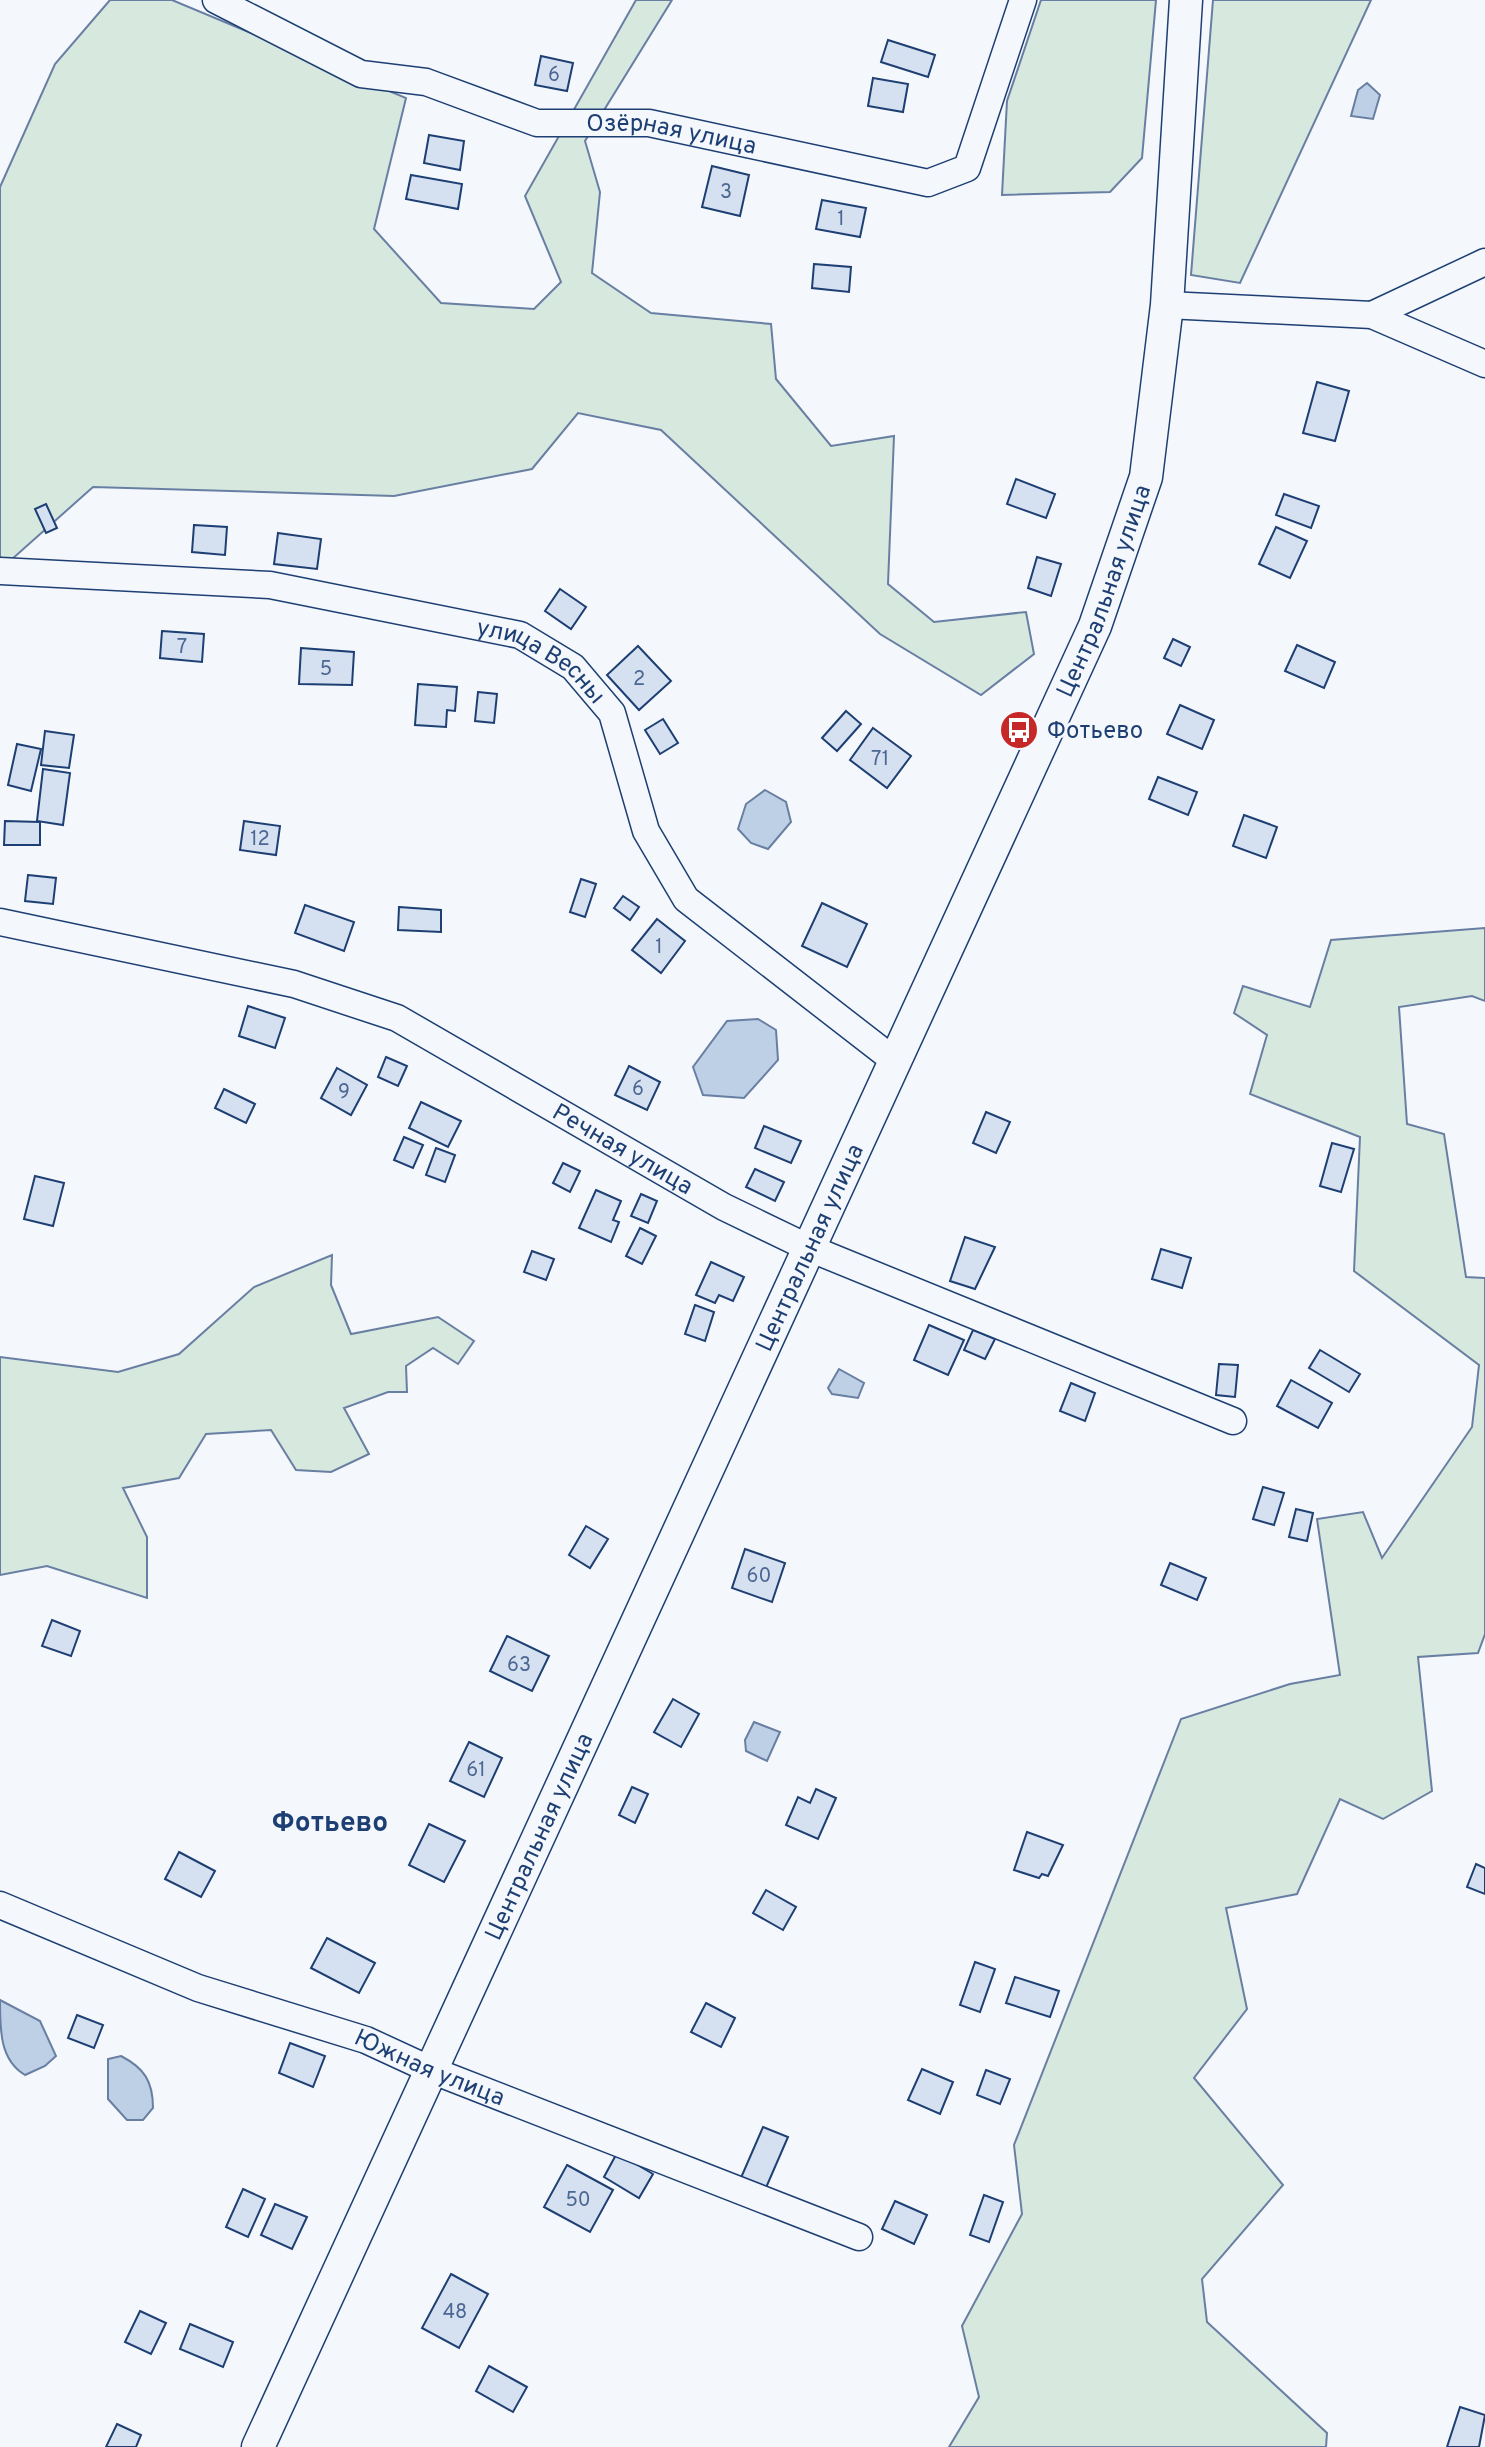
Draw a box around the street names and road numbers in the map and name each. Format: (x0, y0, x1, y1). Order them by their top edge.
street label: Озёрная улица (586, 109, 759, 163)
street label: Центральная улица (1051, 481, 1159, 703)
street label: улица Весны (474, 614, 611, 711)
street label: Речная улица (546, 1098, 698, 1203)
street label: Центральная улица (750, 1140, 872, 1357)
street label: Центральная улица (480, 1729, 601, 1946)
street label: Южная улица (349, 2024, 509, 2114)

